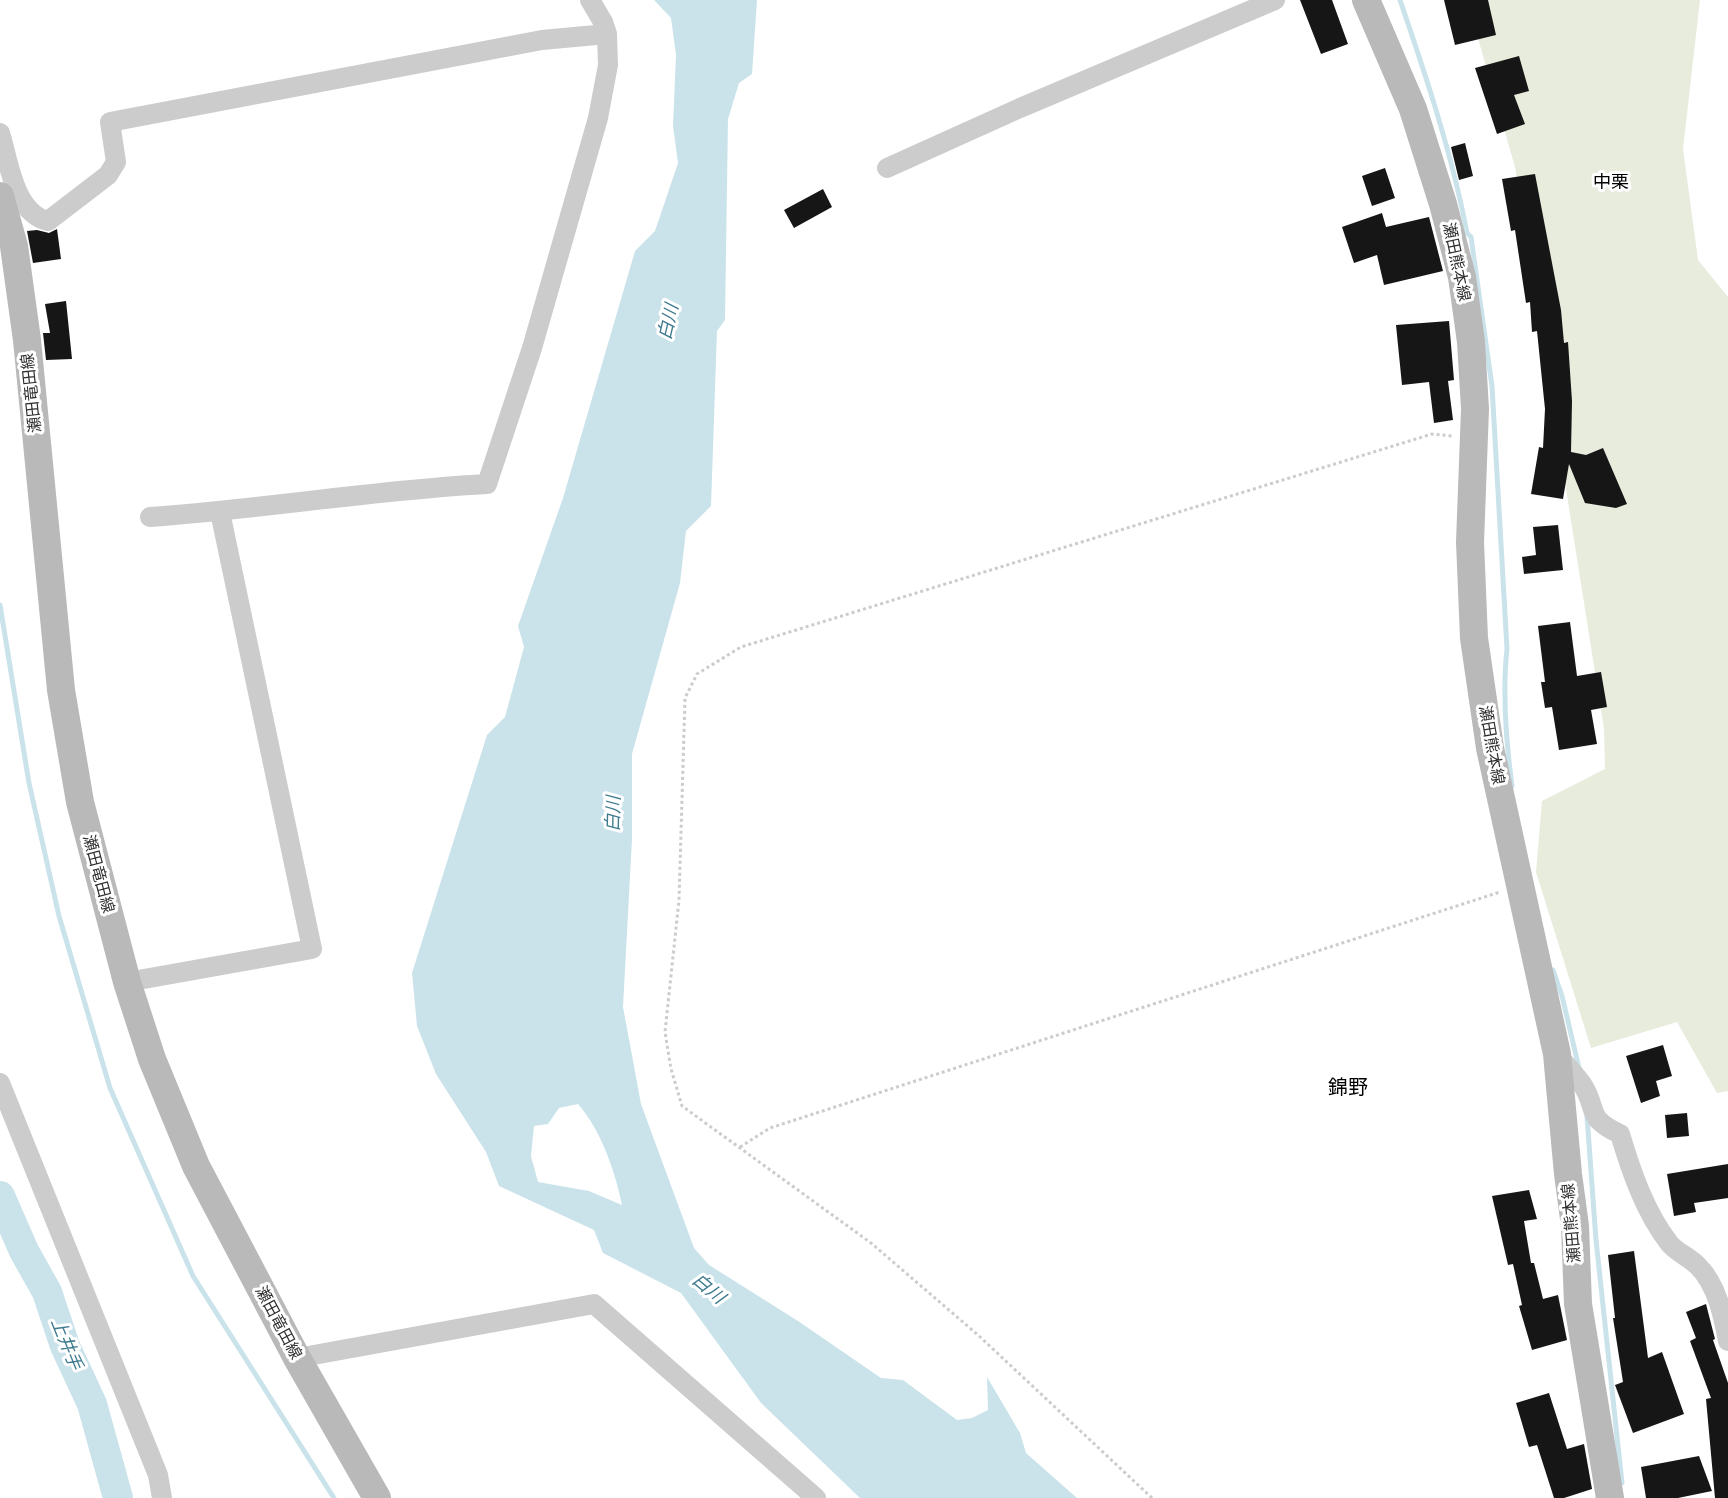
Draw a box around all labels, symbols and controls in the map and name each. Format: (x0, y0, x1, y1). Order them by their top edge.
district label: 中栗 (1593, 172, 1629, 194)
street label: 瀬田熊本線 (1438, 221, 1474, 303)
water label: 白川 (654, 302, 684, 342)
street label: 瀬田竜田線 (18, 352, 46, 434)
street label: 瀬田熊本線 (1475, 704, 1507, 786)
water label: 白川 (603, 796, 625, 832)
street label: 瀬田竜田線 (78, 833, 118, 915)
district label: 錦野 (1328, 1076, 1368, 1100)
street label: 瀬田熊本線 (1559, 1182, 1585, 1264)
water label: 白川 (687, 1269, 729, 1309)
street label: 瀬田竜田線 (251, 1283, 305, 1363)
water label: 上井手 (46, 1315, 86, 1373)

